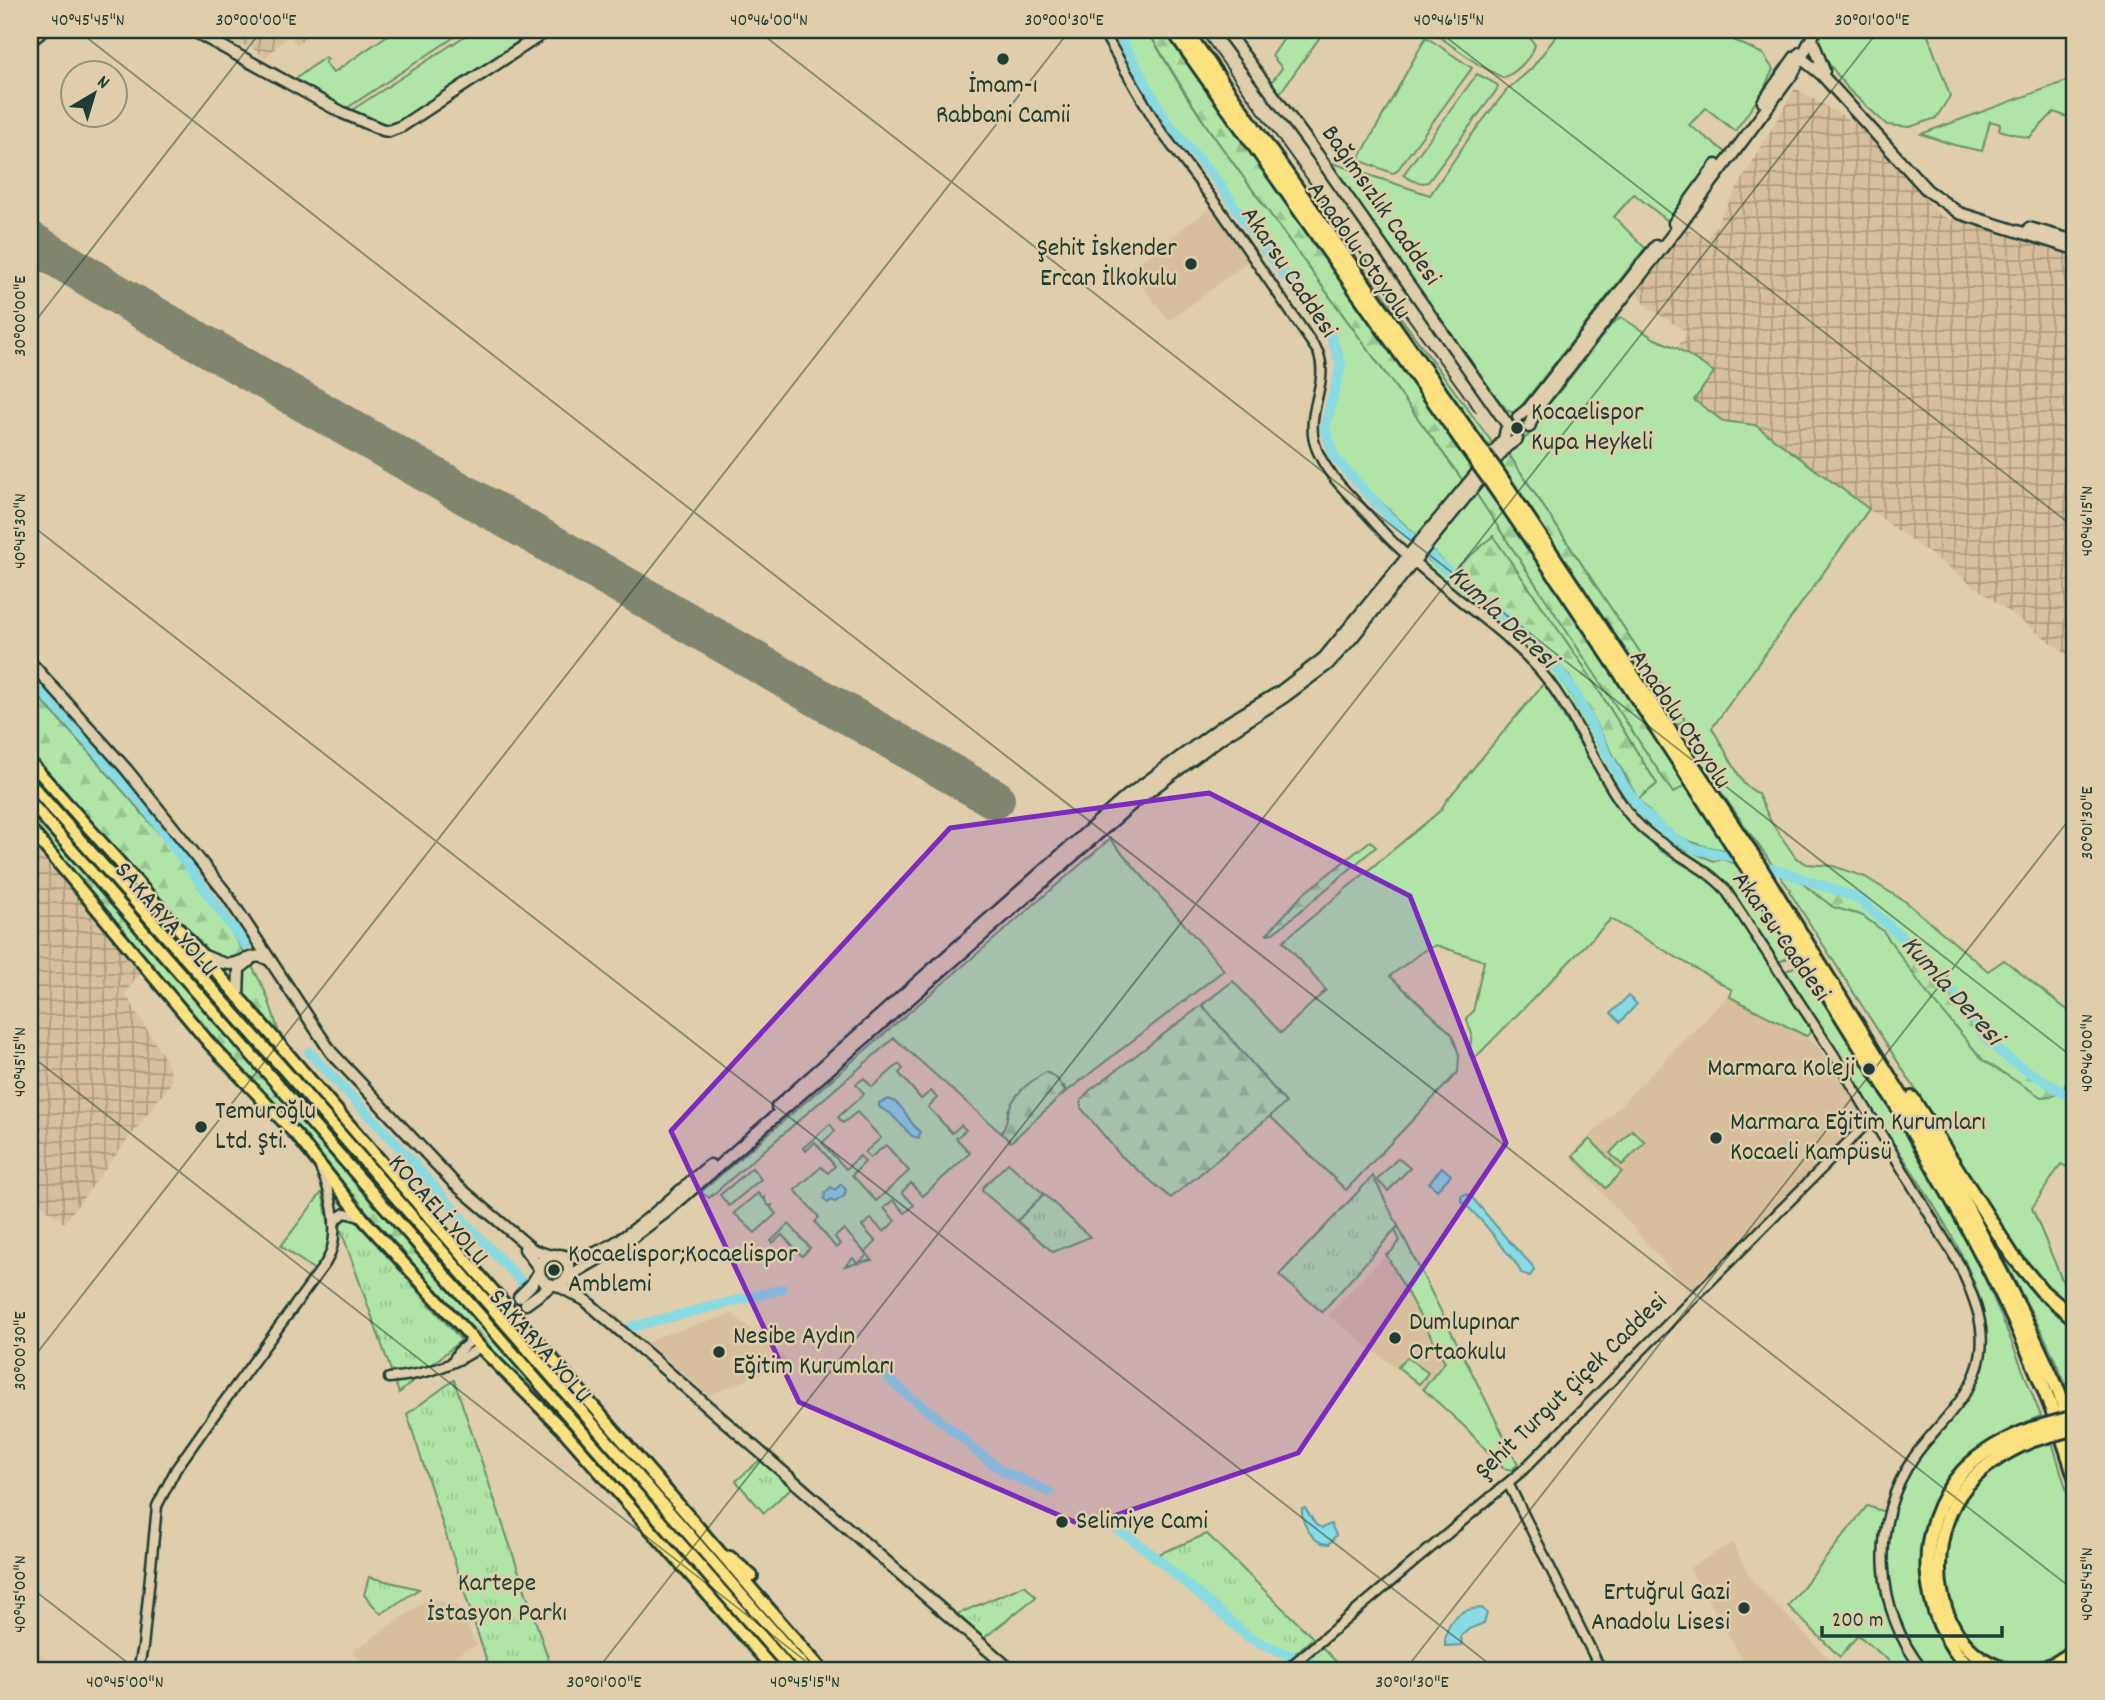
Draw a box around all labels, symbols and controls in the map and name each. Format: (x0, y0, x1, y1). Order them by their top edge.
text: 40°45'45"N (51, 9, 125, 34)
text: 30°00'00"E (216, 9, 296, 34)
text: 40°46'00"N (730, 9, 808, 34)
text: 30°00'30"E (1024, 9, 1104, 34)
text: 40°46'15"N (1414, 9, 1484, 34)
text: 30°01'00"E (1834, 9, 1910, 34)
marker: İmam-ı Rabbani Camii (995, 51, 1011, 67)
north arrow (60, 60, 130, 130)
place label: İmam-ı Rabbani Camii (936, 68, 1071, 135)
text: N (90, 70, 114, 97)
street label: Bağımsızlık Caddesi (1311, 118, 1449, 294)
street label: Anadolu Otoyolu (1297, 174, 1419, 328)
street label: Akarsu Caddesi (1230, 200, 1346, 346)
place label: Şehit İskender Ercan İlkokulu (1037, 231, 1177, 298)
marker: Şehit İskender Ercan İlkokulu (1183, 256, 1199, 272)
text: 30°00'00"E (9, 276, 34, 356)
place label: Kocaelispor Kupa Heykeli (1531, 395, 1653, 462)
marker: Kocaelispor Kupa Heykeli (1509, 420, 1525, 436)
text: 40°46'15"N (2076, 486, 2101, 556)
text: 40°45'30"N (9, 493, 34, 569)
water label: Kumla Deresi (1437, 558, 1568, 683)
street label: Anadolu Otoyolu (1619, 643, 1739, 797)
text: 30°01'30"E (2076, 786, 2101, 860)
street label: SAKARYA YOLU (105, 854, 225, 986)
street label: Akarsu Caddesi (1721, 864, 1839, 1010)
water label: Kumla Deresi (1889, 928, 2013, 1059)
text: 40°46'00"N (2076, 1014, 2101, 1092)
text: 40°45'15"N (9, 1027, 34, 1097)
place label: Marmara Koleji (1707, 1051, 1855, 1088)
marker: Marmara Koleji (1861, 1061, 1877, 1077)
place label: Temuroğlu Ltd. Şti. (215, 1094, 316, 1161)
place label: Marmara Eğitim Kurumları Kocaeli Kampüsü (1730, 1105, 1986, 1172)
marker: Temuroğlu Ltd. Şti. (193, 1119, 209, 1135)
marker: Marmara Eğitim Kurumları Kocaeli Kampüsü (1708, 1130, 1724, 1146)
street label: KOCAELİ YOLU (378, 1147, 496, 1275)
place label: Kocaelispor;Kocaelispor Amblemi (568, 1237, 798, 1304)
marker: Kocaelispor;Kocaelispor Amblemi (546, 1262, 562, 1278)
street label: SAKARYA YOLU (479, 1281, 599, 1413)
street label: Şehit Turgut Çiçek Caddesi (1467, 1285, 1677, 1489)
place label: Dumlupınar Ortaokulu (1409, 1305, 1520, 1372)
text: 30°00'30"E (9, 1311, 34, 1391)
place label: Nesibe Aydın Eğitim Kurumları (733, 1319, 894, 1386)
marker: Dumlupınar Ortaokulu (1387, 1330, 1403, 1346)
marker: Nesibe Aydın Eğitim Kurumları (711, 1344, 727, 1360)
place label: Selimiye Cami (1076, 1504, 1208, 1541)
marker: Selimiye Cami (1054, 1514, 1070, 1530)
text: 40°45'45"N (2076, 1547, 2101, 1621)
text: 40°45'00"N (9, 1555, 34, 1633)
park label: Kartepe İstasyon Parkı (427, 1566, 567, 1633)
place label: Ertuğrul Gazi Anadolu Lisesi (1591, 1575, 1730, 1642)
scale bar (1822, 1595, 2002, 1639)
marker: Ertuğrul Gazi Anadolu Lisesi (1736, 1600, 1752, 1616)
text: 200 m (1832, 1607, 1883, 1637)
text: 40°45'00"N (86, 1671, 164, 1696)
text: 30°01'00"E (566, 1671, 642, 1696)
text: 40°45'15"N (770, 1671, 840, 1696)
text: 30°01'30"E (1375, 1671, 1449, 1696)

